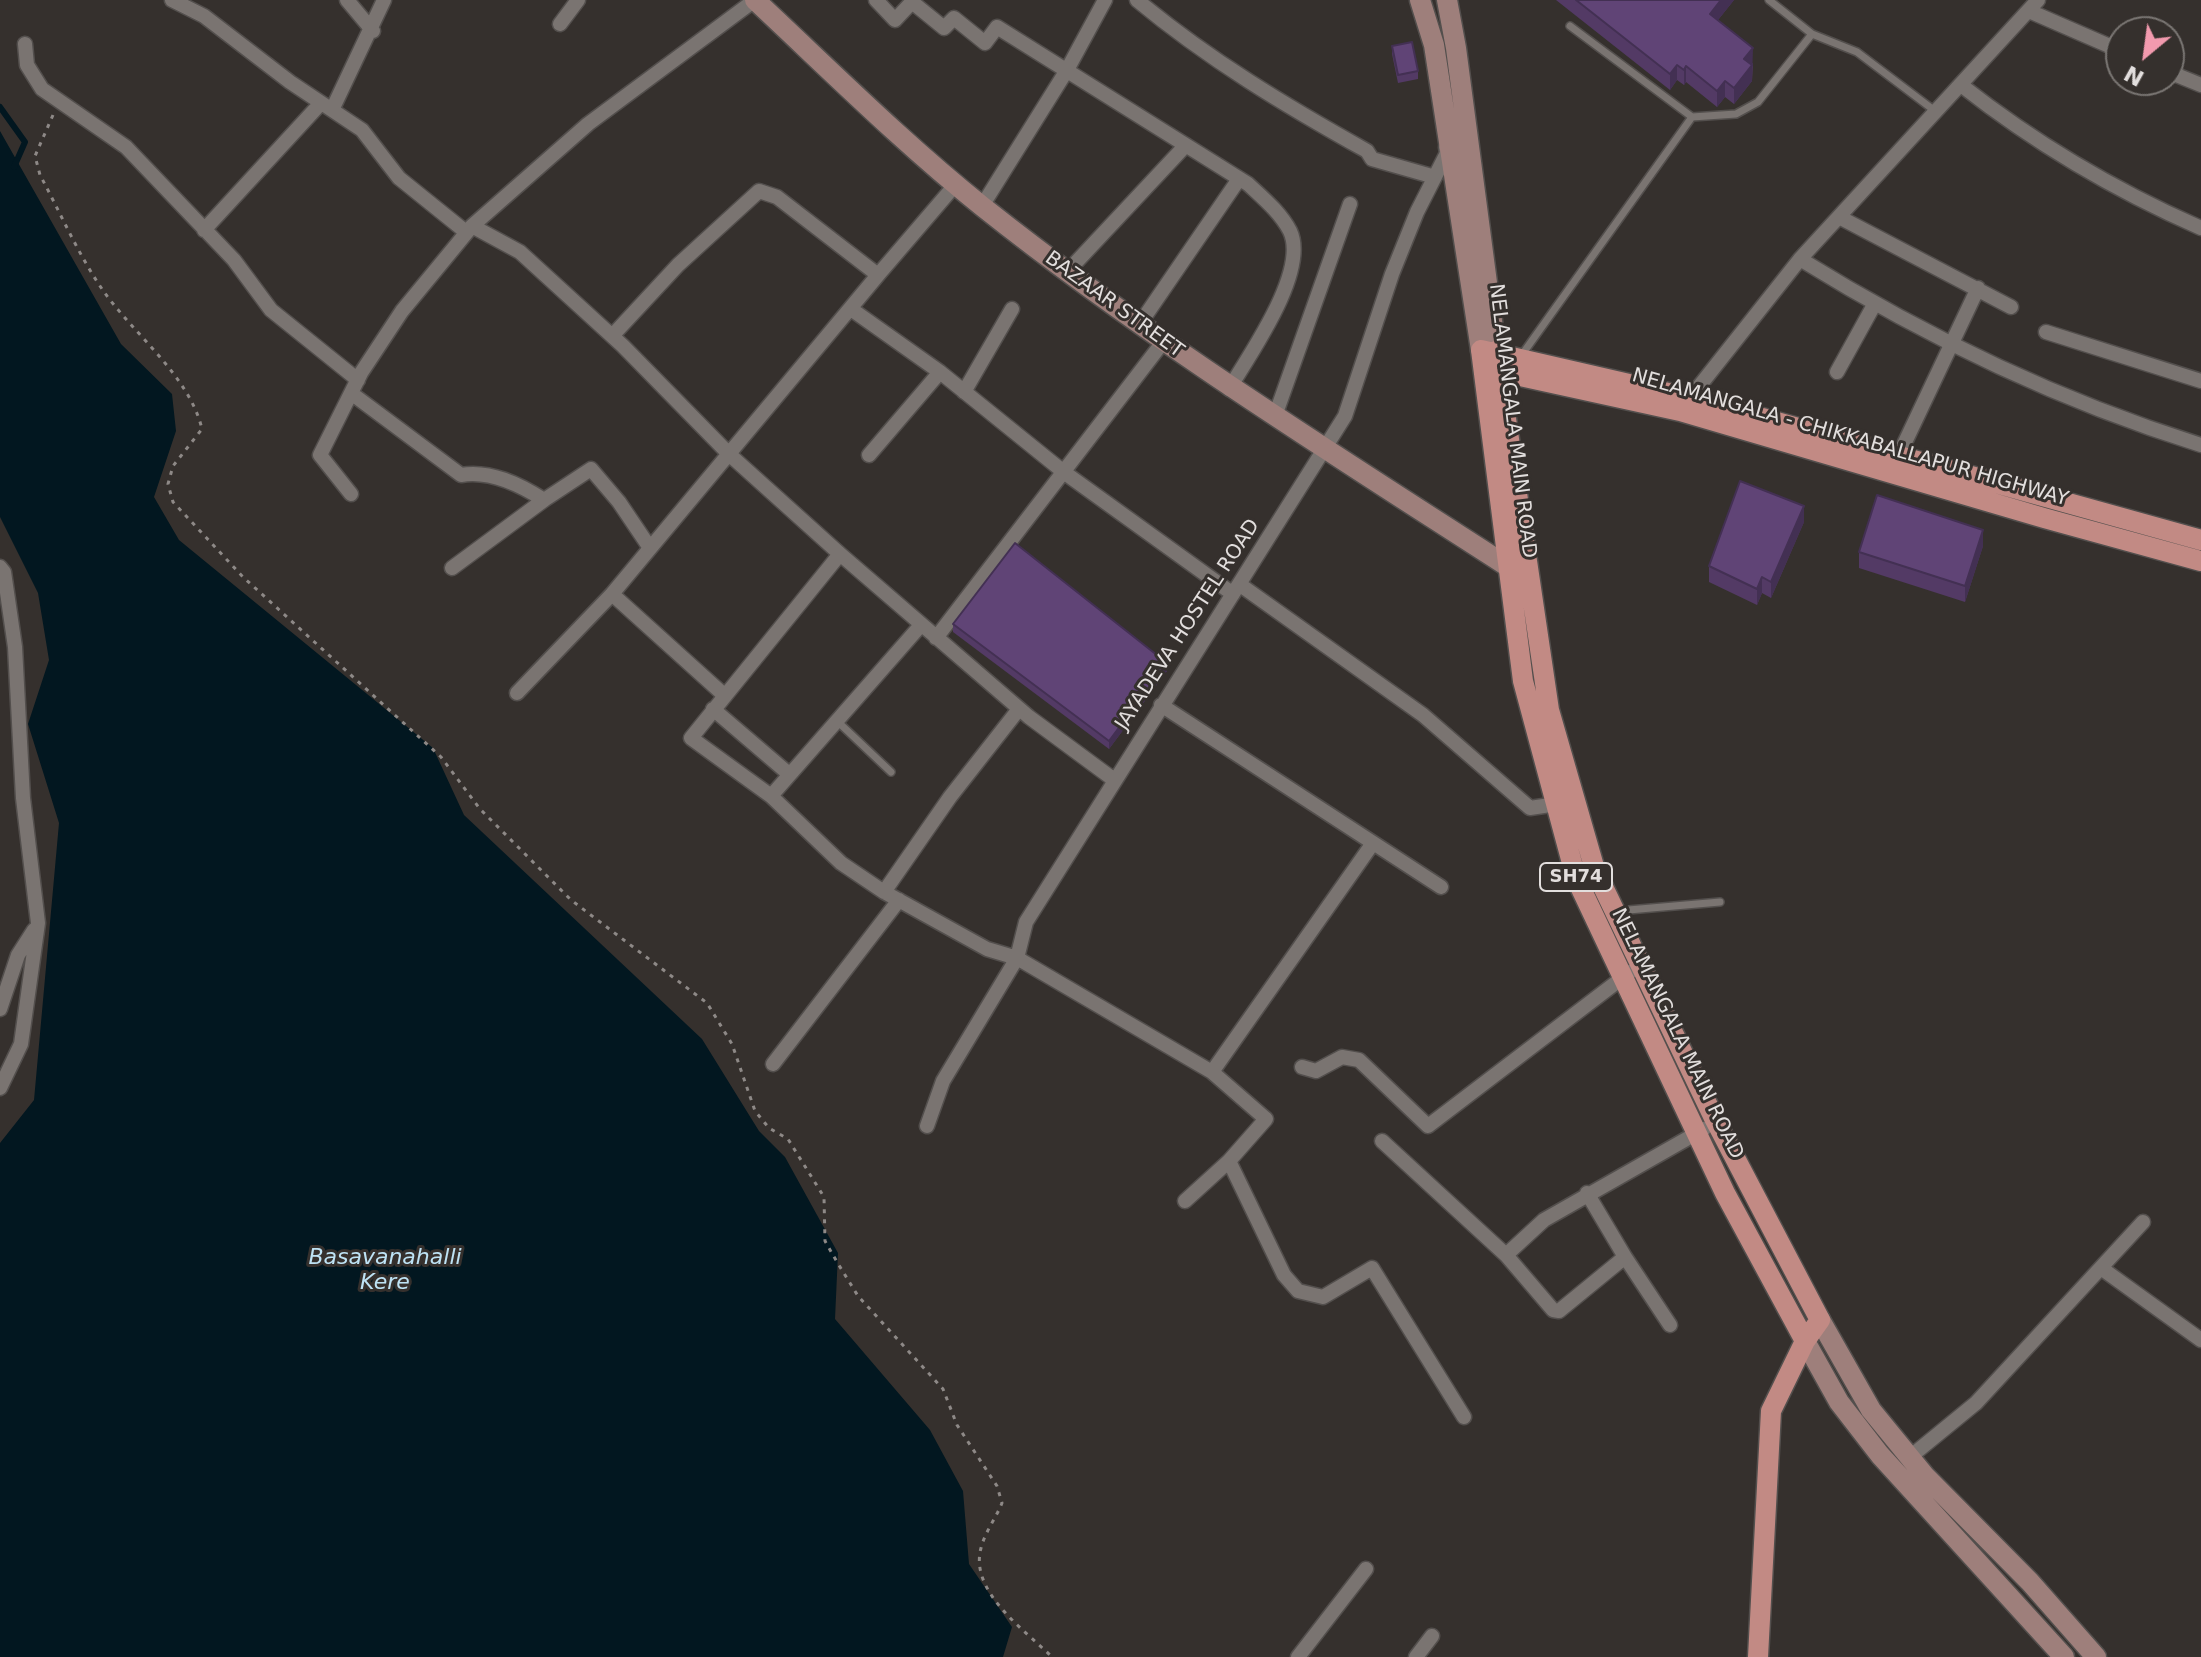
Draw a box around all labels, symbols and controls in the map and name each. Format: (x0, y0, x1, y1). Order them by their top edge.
north arrow (2105, 16, 2185, 96)
text: N (2120, 60, 2148, 91)
street label: BAZAAR STREET (1040, 247, 1188, 363)
street label: NELAMANGALA MAIN ROAD (1483, 283, 1541, 559)
street label: NELAMANGALA - CHIKKABALLAPUR HIGHWAY (1629, 364, 2071, 512)
street label: JAYADEVA HOSTEL ROAD (1111, 515, 1265, 735)
road number: SH74 (1540, 863, 1612, 891)
street label: NELAMANGALA MAIN ROAD (1606, 905, 1748, 1163)
water label: Basavanahalli Kere (308, 1245, 462, 1296)

